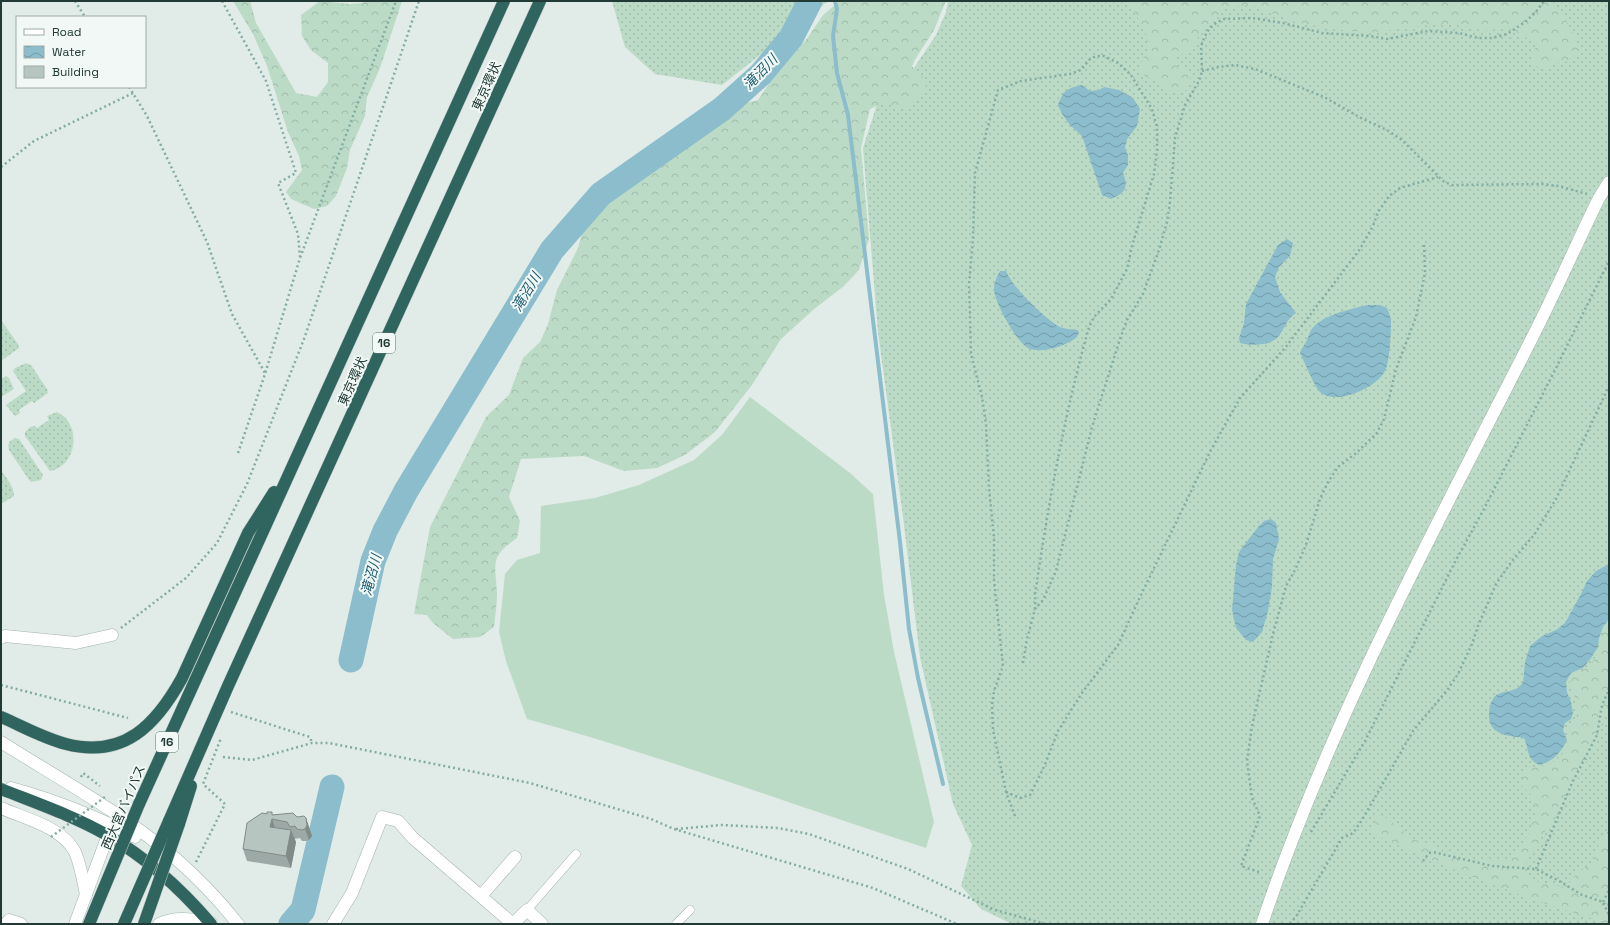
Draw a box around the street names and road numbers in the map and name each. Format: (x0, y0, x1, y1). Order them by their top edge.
street label: 東京環状 (468, 59, 505, 113)
road number: 16 (373, 333, 395, 353)
street label: 東京環状 (334, 354, 371, 408)
road number: 16 (156, 732, 178, 752)
street label: 西大宮バイパス (98, 762, 149, 852)

